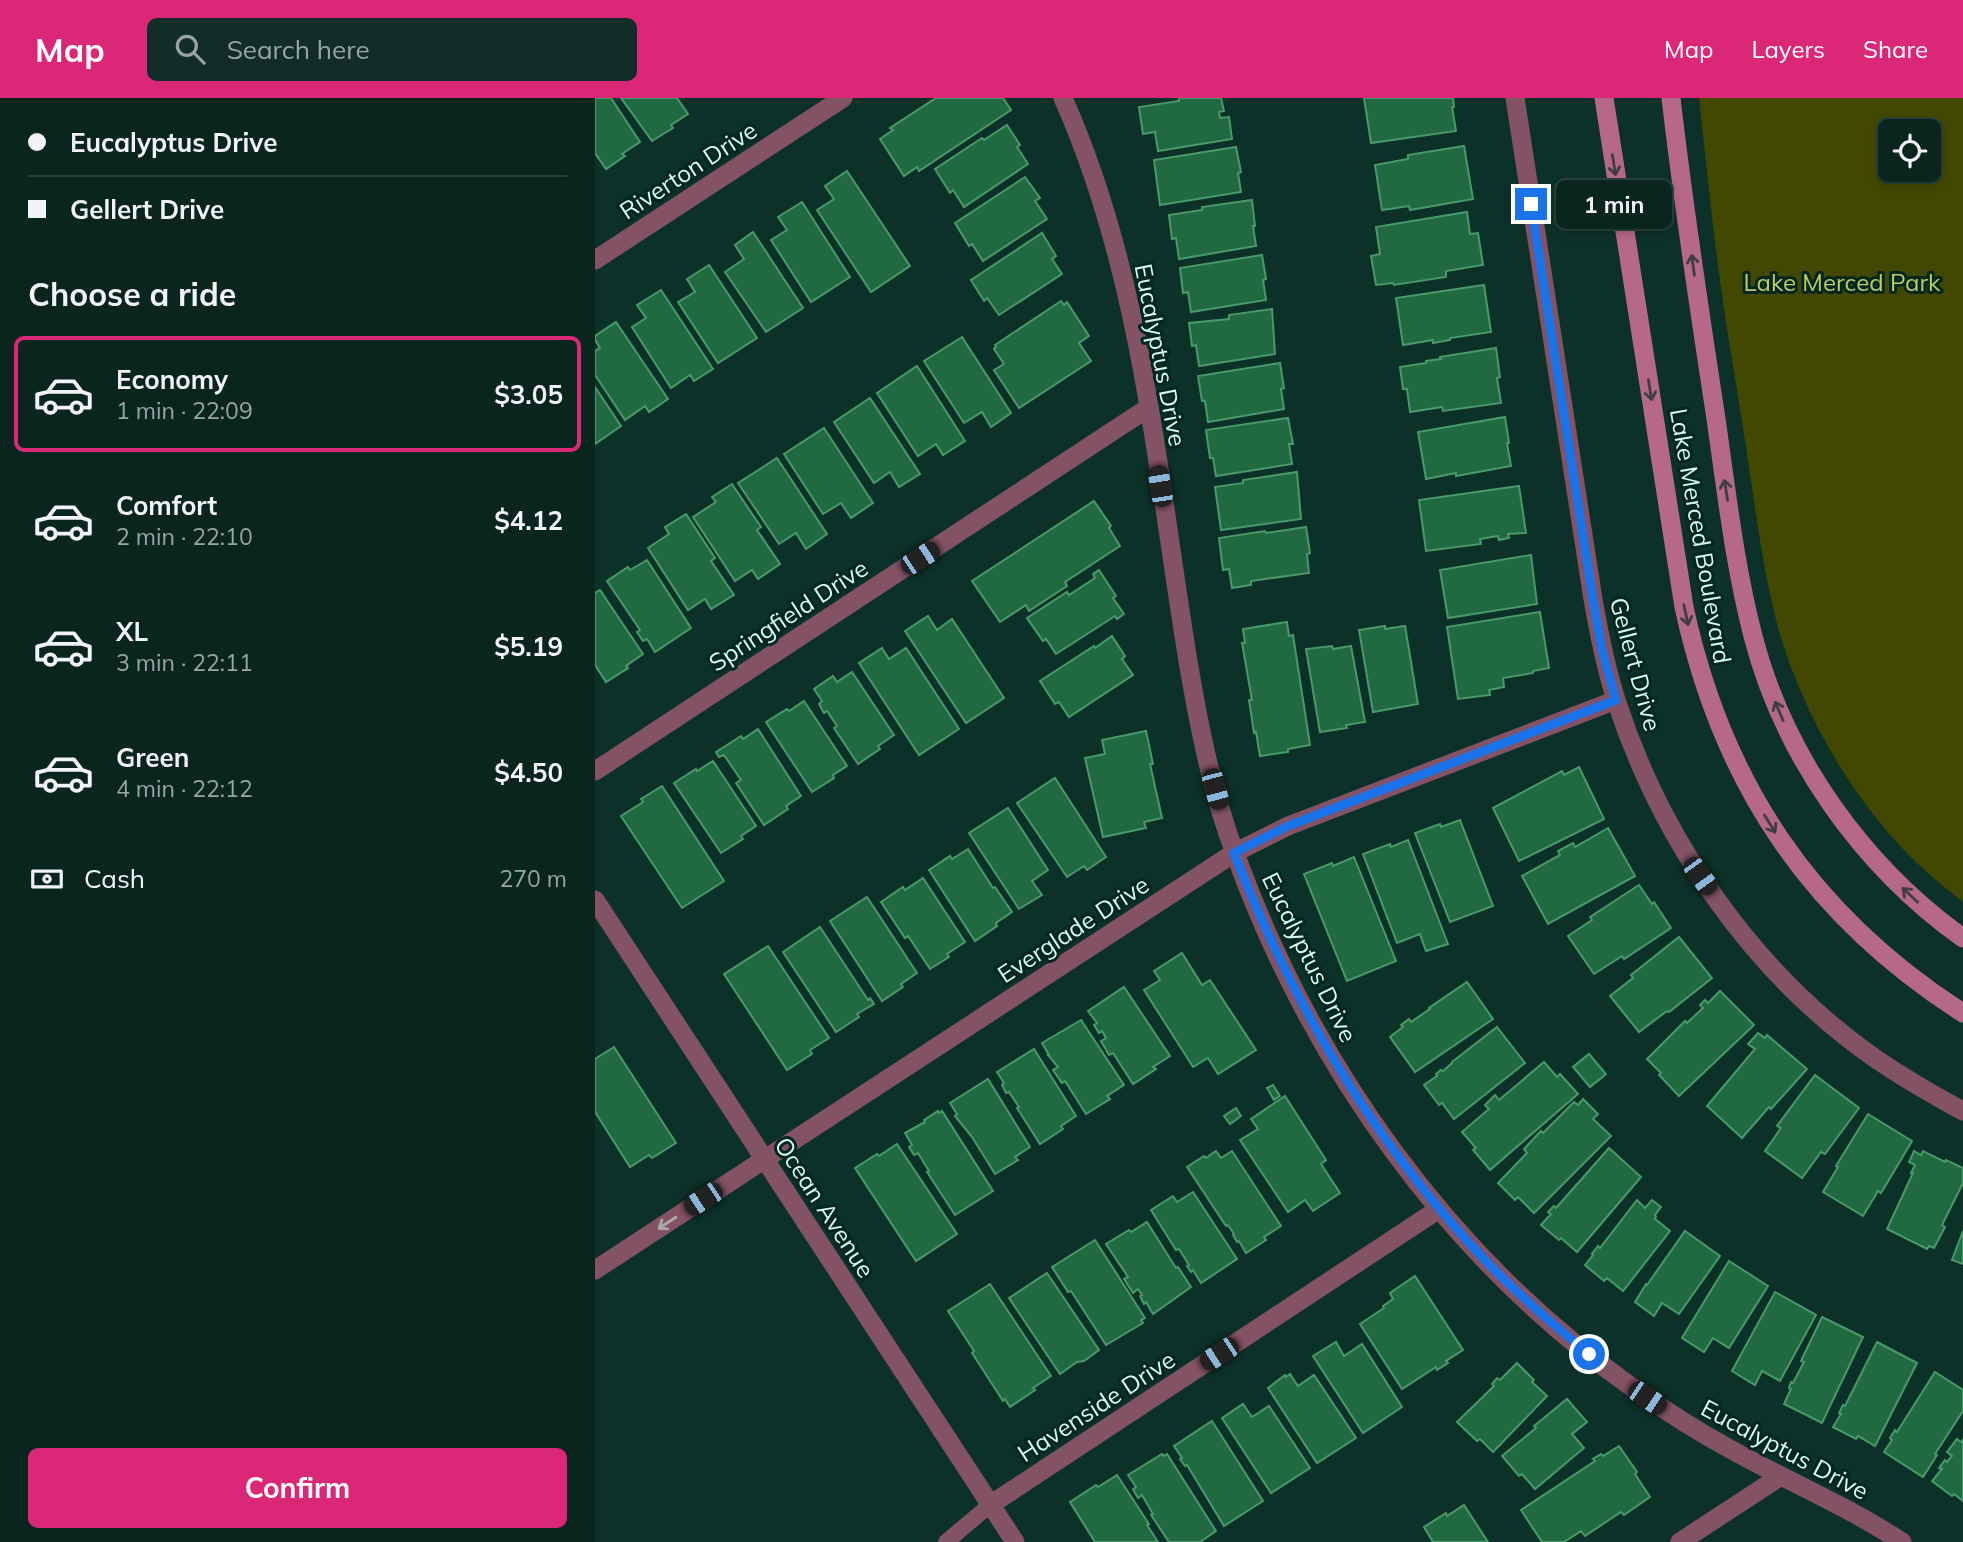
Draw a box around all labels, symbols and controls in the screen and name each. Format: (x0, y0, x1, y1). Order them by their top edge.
search box (147, 18, 637, 81)
text: Map (35, 29, 105, 70)
icon: search (171, 30, 209, 68)
text: Search here (227, 33, 370, 66)
text: Map (1664, 34, 1713, 64)
text: Layers (1751, 34, 1825, 64)
text: Share (1863, 34, 1928, 64)
street label: Riverton Drive (614, 115, 762, 225)
map controls (1878, 119, 1941, 182)
button: locate (1878, 119, 1941, 182)
text: Eucalyptus Drive (70, 126, 277, 159)
one-way arrow (1608, 154, 1621, 176)
callout: 1 min (1555, 180, 1671, 228)
route end (1515, 188, 1547, 220)
text: 1 min (1584, 190, 1644, 219)
text: Gellert Drive (70, 193, 224, 226)
one-way arrow (1686, 254, 1699, 277)
street label: Eucalyptus Drive (1129, 261, 1193, 449)
park label: Lake Merced Park (1744, 267, 1941, 297)
text: Choose a ride (28, 274, 236, 314)
icon: car (32, 363, 95, 426)
text: Economy (116, 363, 228, 396)
text: $3.05 (494, 378, 563, 411)
one-way arrow (1644, 378, 1657, 401)
text: 1 min · 22:09 (116, 396, 253, 425)
street label: Lake Merced Boulevard (1664, 406, 1738, 666)
car (1147, 464, 1174, 508)
one-way arrow (1720, 479, 1733, 502)
icon: car (32, 489, 95, 552)
text: Comfort (116, 489, 217, 522)
text: $4.12 (494, 504, 563, 537)
text: 2 min · 22:10 (116, 522, 253, 551)
car (897, 538, 944, 578)
street label: Springfield Drive (703, 552, 873, 678)
street label: Gellert Drive (1604, 594, 1668, 734)
one-way arrow (1680, 603, 1694, 626)
icon: car (32, 615, 95, 678)
text: XL (116, 615, 148, 648)
text: $5.19 (494, 630, 563, 663)
text: 3 min · 22:11 (116, 648, 253, 677)
one-way arrow (1772, 700, 1785, 722)
icon: car (32, 741, 95, 804)
text: Green (116, 741, 189, 774)
text: $4.50 (494, 756, 563, 789)
car (1200, 766, 1231, 812)
text: 4 min · 22:12 (116, 774, 253, 803)
one-way arrow (1764, 814, 1778, 834)
car (1680, 853, 1721, 899)
icon: cash (28, 860, 66, 898)
text: Cash (84, 862, 145, 895)
text: 270 m (499, 864, 567, 893)
street label: Eucalyptus Drive (1256, 867, 1364, 1047)
street label: Everglade Drive (992, 869, 1154, 989)
one-way arrow (1901, 887, 1919, 903)
street label: Ocean Avenue (768, 1131, 882, 1283)
car (680, 1179, 727, 1219)
one-way arrow (657, 1217, 677, 1231)
car (1196, 1334, 1243, 1374)
route start (1573, 1338, 1605, 1370)
street label: Havenside Drive (1012, 1344, 1180, 1468)
car (1624, 1378, 1671, 1418)
street label: Eucalyptus Drive (1696, 1392, 1874, 1506)
button: Confirm (28, 1448, 567, 1528)

